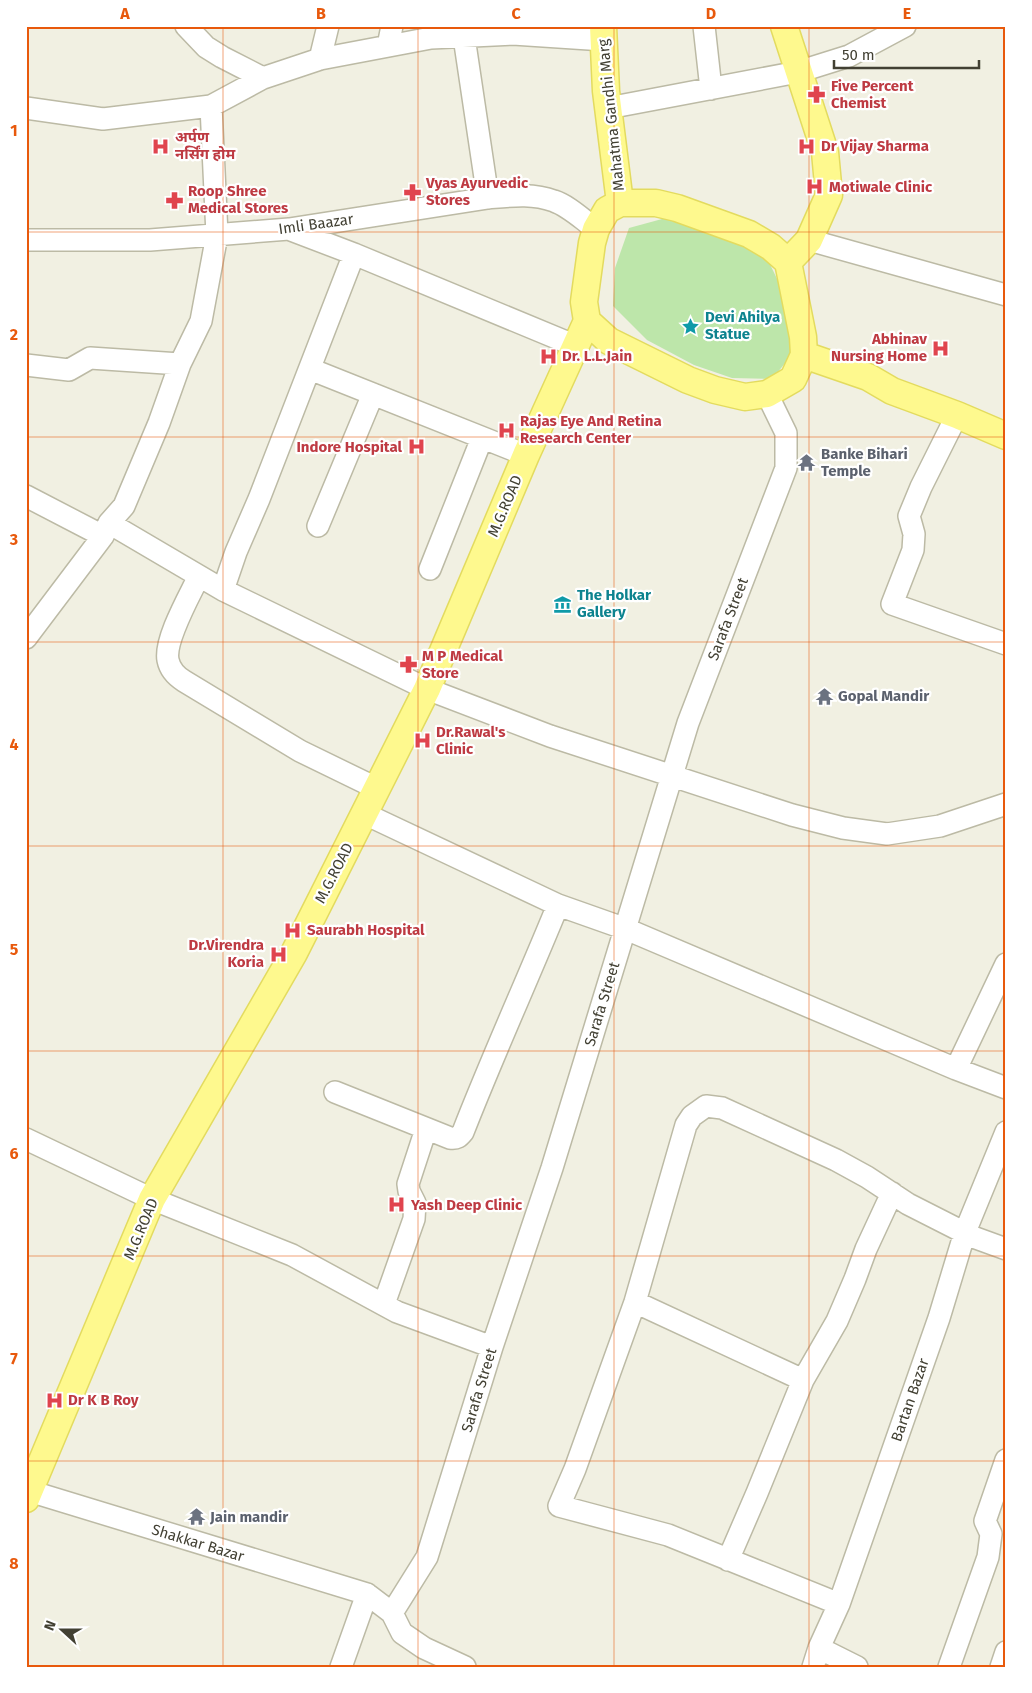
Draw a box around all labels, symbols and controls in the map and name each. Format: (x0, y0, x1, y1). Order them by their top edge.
text: A (119, 4, 130, 23)
text: B (316, 4, 326, 23)
text: C (511, 4, 521, 23)
text: D (706, 4, 716, 23)
text: E (903, 4, 911, 23)
street label: Mahatma Gandhi Marg (594, 38, 628, 192)
scale bar (834, 38, 980, 70)
text: 50 m (842, 46, 875, 64)
place label: Five Percent Chemist (831, 77, 914, 112)
pharmacy icon: Five Percent Chemist (807, 85, 827, 105)
text: 1 (10, 121, 18, 140)
place label: अर्पण नर्सिंग होम (175, 128, 235, 163)
hospital icon: अर्पण नर्सिंग होम (151, 136, 171, 156)
hospital icon: Dr Vijay Sharma (797, 136, 817, 156)
place label: Dr Vijay Sharma (821, 137, 929, 155)
place label: Vyas Ayurvedic Stores (425, 174, 529, 209)
hospital icon: Motiwale Clinic (805, 177, 825, 197)
place label: Motiwale Clinic (829, 178, 933, 196)
place label: Roop Shree Medical Stores (188, 182, 288, 217)
pharmacy icon: Vyas Ayurvedic Stores (402, 182, 422, 202)
pharmacy icon: Roop Shree Medical Stores (164, 190, 184, 210)
street label: Imli Baazar (277, 210, 355, 238)
place label: Devi Ahilya Statue (705, 308, 780, 343)
place icon: Devi Ahilya Statue (681, 316, 701, 336)
text: 2 (10, 325, 18, 344)
place label: Abhinav Nursing Home (831, 330, 927, 365)
hospital icon: Abhinav Nursing Home (931, 338, 951, 358)
hospital icon: Dr. L.L.Jain (538, 346, 558, 366)
place label: Dr. L.L.Jain (562, 347, 632, 365)
place label: Rajas Eye And Retina Research Center (520, 412, 662, 447)
hospital icon: Rajas Eye And Retina Research Center (496, 420, 516, 440)
hospital icon: Indore Hospital (406, 437, 426, 457)
place label: Indore Hospital (296, 438, 403, 456)
place label: Banke Bihari Temple (821, 445, 908, 480)
temple icon: Banke Bihari Temple (797, 453, 817, 473)
street label: M.G.ROAD (484, 472, 526, 540)
text: 3 (9, 530, 18, 549)
street label: Sarafa Street (704, 574, 752, 663)
place label: The Holkar Gallery (577, 586, 652, 621)
museum icon: The Holkar Gallery (553, 594, 573, 614)
place label: M P Medical Store (422, 647, 503, 682)
pharmacy icon: M P Medical Store (398, 655, 418, 675)
temple icon: Gopal Mandir (814, 686, 834, 706)
place label: Gopal Mandir (838, 687, 930, 705)
place label: Dr.Rawal's Clinic (436, 723, 505, 758)
hospital icon: Dr.Rawal's Clinic (412, 731, 432, 751)
text: 4 (9, 735, 19, 754)
street label: M.G.ROAD (311, 840, 357, 906)
hospital icon: Saurabh Hospital (283, 920, 303, 940)
place label: Saurabh Hospital (307, 921, 425, 939)
place label: Dr.Virendra Koria (189, 936, 264, 971)
text: 5 (10, 940, 19, 959)
hospital icon: Dr.Virendra Koria (268, 944, 288, 964)
street label: Sarafa Street (581, 959, 624, 1048)
text: 6 (9, 1144, 19, 1163)
street label: M.G.ROAD (120, 1195, 162, 1263)
hospital icon: Yash Deep Clinic (387, 1195, 407, 1215)
place label: Yash Deep Clinic (410, 1196, 523, 1214)
street label: Sarafa Street (458, 1345, 501, 1434)
text: 7 (10, 1349, 18, 1368)
street label: Bartan Bazar (887, 1356, 933, 1444)
hospital icon: Dr K B Roy (44, 1390, 64, 1410)
place label: Dr K B Roy (68, 1391, 139, 1409)
temple icon: Jain mandir (186, 1507, 206, 1527)
place label: Jain mandir (209, 1508, 289, 1526)
street label: Shakkar Bazar (150, 1520, 247, 1566)
text: 8 (9, 1554, 19, 1573)
north arrow (38, 1606, 88, 1656)
text: N (41, 1618, 60, 1633)

